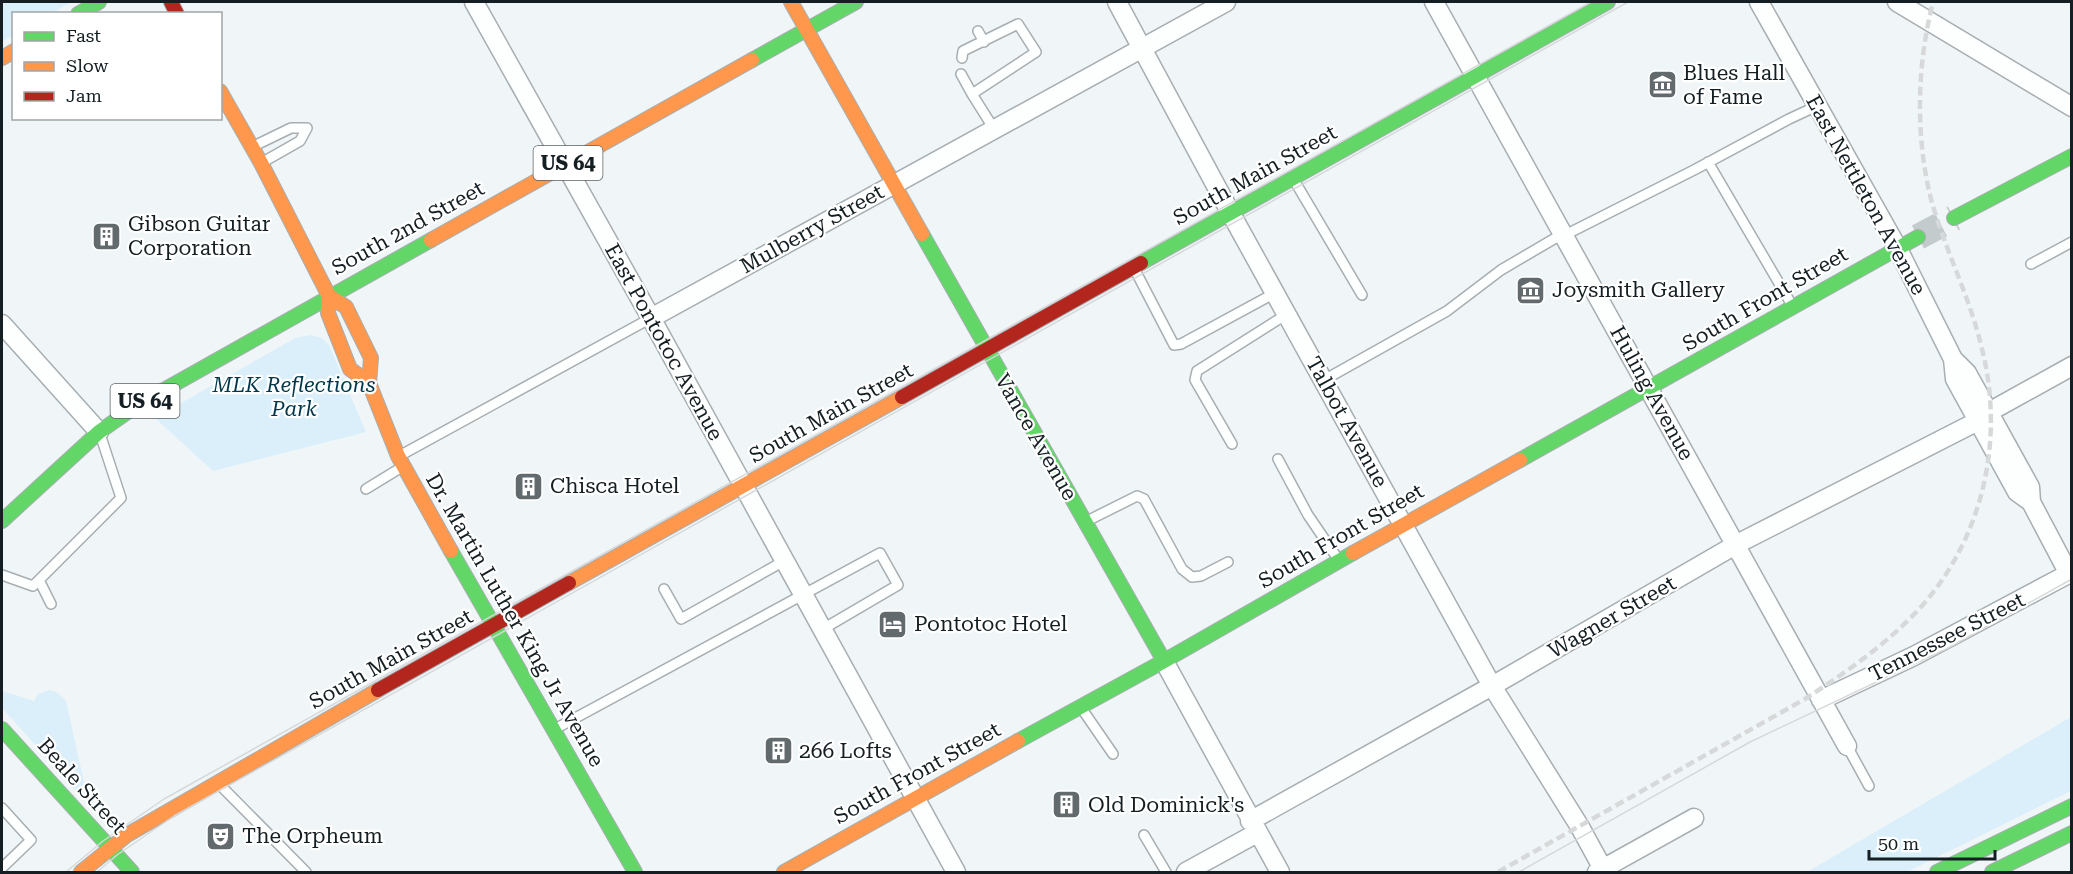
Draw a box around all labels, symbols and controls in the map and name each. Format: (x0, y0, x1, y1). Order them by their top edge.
legend (12, 12, 222, 120)
text: Fast (66, 25, 101, 46)
text: Slow (66, 55, 108, 76)
place label: Blues Hall of Fame (1683, 61, 1786, 109)
museum icon: Blues Hall of Fame (1646, 69, 1678, 101)
text: Jam (66, 85, 102, 106)
street label: East Nettleton Avenue (1801, 91, 1931, 299)
street label: South Main Street (1169, 120, 1341, 230)
road number: US 64 (534, 146, 602, 180)
street label: South 2nd Street (328, 176, 488, 280)
street label: Mulberry Street (736, 180, 888, 278)
place label: Gibson Guitar Corporation (128, 212, 271, 260)
building icon: Gibson Guitar Corporation (91, 220, 123, 252)
street label: East Pontotoc Avenue (600, 240, 728, 444)
street label: South Front Street (1678, 242, 1852, 356)
museum icon: Joysmith Gallery (1515, 274, 1547, 306)
place label: Joysmith Gallery (1552, 278, 1725, 302)
street label: Huling Avenue (1605, 322, 1699, 464)
street label: Talbot Avenue (1301, 353, 1393, 491)
street label: South Main Street (745, 358, 917, 468)
street label: Vance Avenue (990, 369, 1082, 505)
park label: MLK Reflections Park (211, 373, 376, 421)
road number: US 64 (110, 384, 180, 418)
street label: Dr. Martin Luther King Jr Avenue (421, 469, 609, 771)
building icon: Chisca Hotel (513, 470, 545, 502)
place label: Chisca Hotel (550, 474, 680, 498)
street label: South Front Street (1254, 479, 1428, 593)
street label: Wagner Street (1544, 571, 1680, 663)
street label: Tennessee Street (1865, 587, 2029, 687)
street label: South Main Street (305, 604, 477, 714)
hotel icon: Pontotoc Hotel (877, 608, 909, 640)
place label: Pontotoc Hotel (914, 612, 1068, 636)
street label: South Front Street (830, 717, 1005, 829)
street label: Beale Street (33, 733, 131, 839)
building icon: 266 Lofts (762, 735, 794, 767)
place label: 266 Lofts (799, 739, 892, 763)
building icon: Old Dominick's (1051, 789, 1083, 821)
place label: Old Dominick's (1088, 793, 1244, 817)
theatre icon: The Orpheum (205, 820, 237, 852)
scale bar (1869, 823, 1995, 861)
place label: The Orpheum (242, 824, 383, 848)
text: 50 m (1878, 833, 1919, 854)

